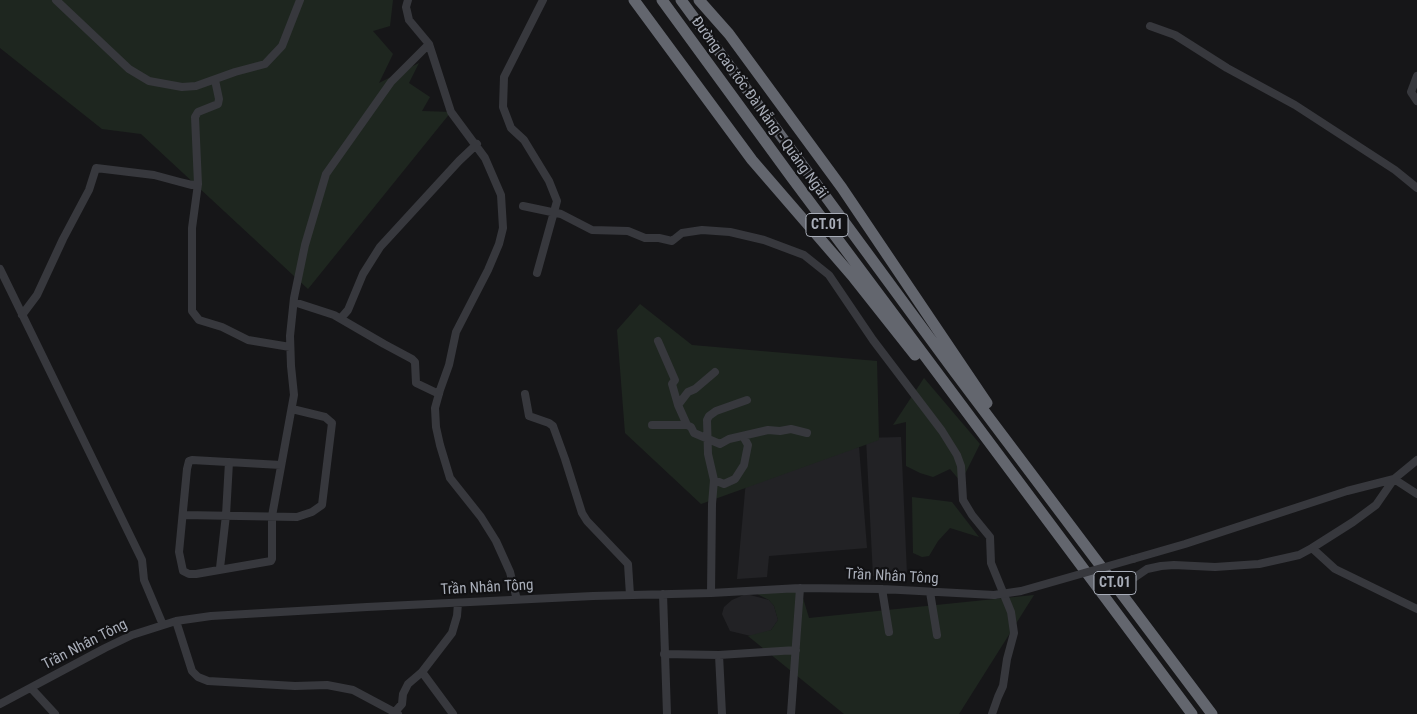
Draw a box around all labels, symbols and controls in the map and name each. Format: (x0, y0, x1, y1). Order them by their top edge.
street label: Đường cao tốc Đà Nẵng - Quảng Ngãi (687, 14, 831, 202)
road number: CT.01 (806, 214, 848, 236)
street label: Trần Nhân Tông (845, 566, 939, 588)
road number: CT.01 (1094, 572, 1136, 594)
street label: Trần Nhân Tông (440, 577, 534, 599)
street label: Trần Nhân Tông (39, 616, 131, 674)

